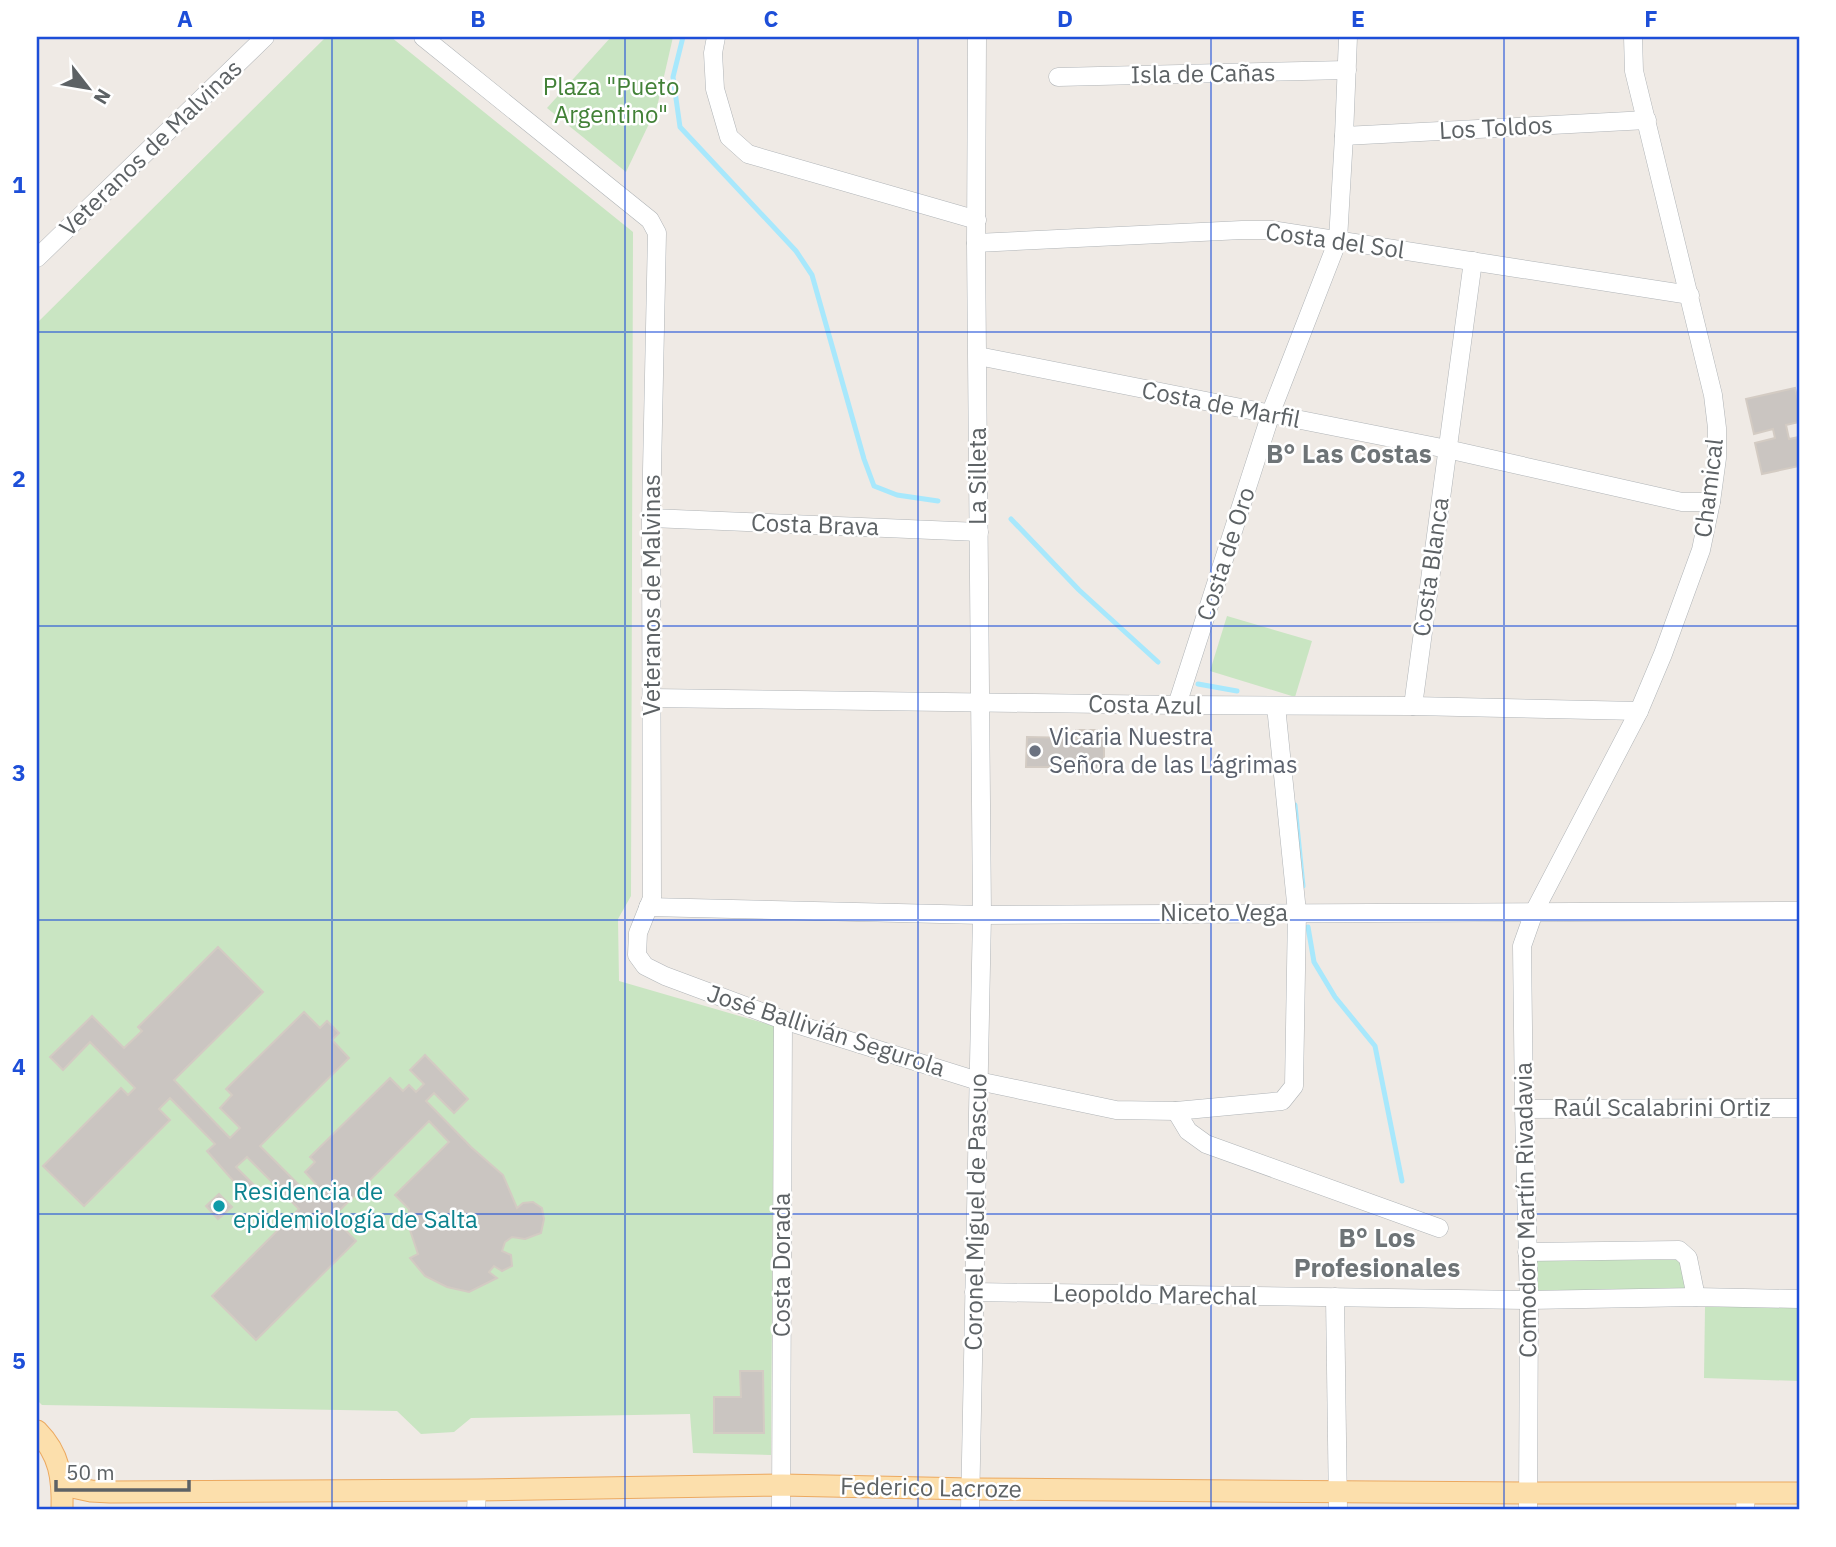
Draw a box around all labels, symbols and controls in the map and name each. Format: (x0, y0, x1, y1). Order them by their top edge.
text: A (177, 3, 193, 33)
text: B (470, 3, 486, 33)
text: C (764, 3, 779, 33)
text: D (1057, 3, 1073, 33)
text: E (1351, 3, 1365, 33)
text: F (1644, 3, 1658, 33)
street label: Veteranos de Malvinas (52, 52, 248, 243)
north arrow (52, 52, 122, 122)
street label: Isla de Cañas (1130, 56, 1276, 90)
park label: Plaza "Pueto Argentino" (543, 70, 679, 130)
text: N (89, 85, 116, 109)
street label: Los Toldos (1438, 108, 1554, 146)
text: 1 (12, 169, 26, 199)
street label: Costa del Sol (1264, 214, 1407, 266)
street label: Costa de Marfil (1139, 373, 1303, 435)
street label: La Silleta (961, 427, 993, 525)
district label: B° Las Costas (1266, 436, 1432, 470)
street label: Chamical (1686, 436, 1730, 539)
text: 2 (12, 463, 26, 493)
street label: Veteranos de Malvinas (635, 474, 667, 716)
street label: Costa de Oro (1188, 483, 1262, 625)
street label: Costa Blanca (1404, 495, 1456, 639)
street label: Costa Brava (750, 506, 880, 542)
street label: Costa Azul (1088, 687, 1202, 721)
place label: Vicaria Nuestra Señora de las Lágrimas (1049, 720, 1298, 780)
marker: Vicaria Nuestra Señora de las Lágrimas (1027, 743, 1043, 759)
text: 3 (12, 757, 26, 787)
street label: Niceto Vega (1160, 896, 1288, 928)
street label: José Ballivián Segurola (703, 976, 950, 1084)
text: 4 (12, 1051, 26, 1081)
street label: Comodoro Martín Rivadavia (1506, 1062, 1544, 1358)
street label: Coronel Miguel de Pascuo (957, 1073, 993, 1351)
street label: Raúl Scalabrini Ortiz (1553, 1091, 1771, 1123)
place label: Residencia de epidemiología de Salta (233, 1175, 478, 1235)
street label: Costa Dorada (765, 1193, 797, 1337)
marker: Residencia de epidemiología de Salta (211, 1198, 227, 1214)
district label: B° Los Profesionales (1294, 1220, 1460, 1284)
street label: Leopoldo Marechal (1052, 1276, 1258, 1312)
text: 5 (12, 1345, 26, 1375)
scale bar (56, 1449, 189, 1493)
text: 50 m (66, 1458, 115, 1486)
street label: Federico Lacroze (840, 1469, 1022, 1505)

